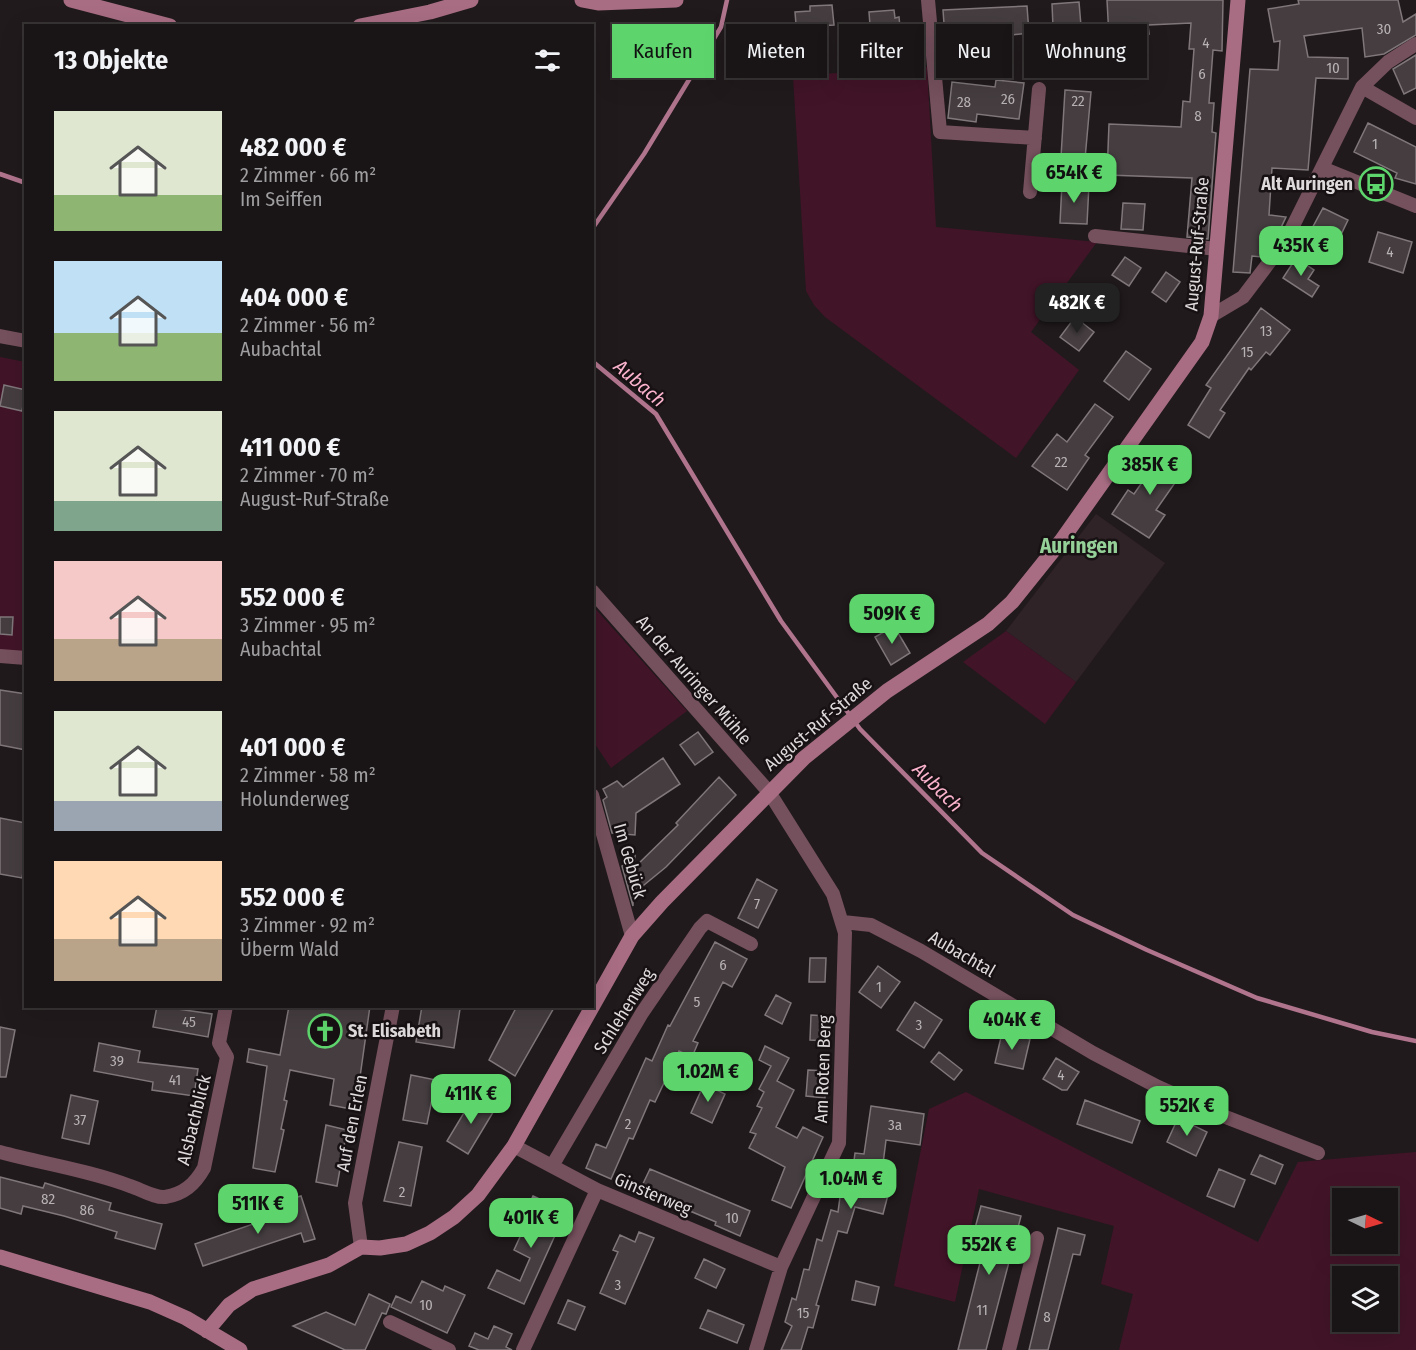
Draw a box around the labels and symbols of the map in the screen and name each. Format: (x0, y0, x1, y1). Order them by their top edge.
house number: 30 (1377, 20, 1391, 38)
house number: 4 (1202, 34, 1210, 52)
house number: 10 (1326, 59, 1340, 77)
house number: 6 (1198, 65, 1206, 83)
house number: 26 (1001, 90, 1015, 108)
house number: 22 (1071, 92, 1085, 110)
house number: 28 (957, 93, 971, 111)
house number: 8 (1194, 107, 1202, 125)
house number: 1 (1372, 135, 1378, 153)
pin: 654K € (1025, 153, 1123, 204)
bus stop icon: Alt Auringen (1358, 166, 1394, 202)
place label: Alt Auringen (1260, 173, 1353, 195)
street label: August-Ruf-Straße (1180, 176, 1214, 312)
pin: 435K € (1252, 226, 1350, 277)
house number: 4 (1386, 243, 1394, 261)
pin: 482K € (1028, 283, 1126, 334)
house number: 13 (1260, 322, 1273, 340)
house number: 15 (1241, 343, 1253, 361)
water label: Aubach (608, 353, 671, 412)
pin: 385K € (1101, 445, 1199, 496)
house number: 22 (1054, 453, 1068, 471)
district label: Auringen (1039, 533, 1118, 559)
pin: 509K € (843, 594, 941, 645)
street label: An der Auringer Mühle (632, 611, 756, 749)
street label: August-Ruf-Straße (760, 672, 877, 776)
water label: Aubach (907, 756, 968, 817)
street label: Im Gebück (609, 821, 651, 902)
house number: 7 (754, 895, 760, 913)
street label: Aubachtal (925, 926, 1000, 982)
house number: 6 (719, 956, 727, 974)
street label: Schlehenweg (589, 964, 659, 1058)
house number: 1 (876, 978, 882, 996)
house number: 5 (694, 993, 701, 1011)
pin: 404K € (963, 1000, 1061, 1051)
house number: 45 (182, 1013, 196, 1031)
church icon: St. Elisabeth (307, 1013, 343, 1049)
street label: Am Roten Berg (810, 1014, 836, 1123)
house number: 3 (916, 1016, 923, 1034)
place label: St. Elisabeth (348, 1020, 441, 1042)
house number: 39 (110, 1052, 124, 1070)
pin: 1.02M € (653, 1052, 763, 1103)
house number: 4 (1057, 1066, 1065, 1084)
house number: 41 (169, 1071, 181, 1089)
street label: Alsbachblick (172, 1072, 216, 1167)
street label: Auf den Erlen (332, 1073, 372, 1173)
pin: 411K € (422, 1074, 520, 1125)
pin: 552K € (1138, 1086, 1236, 1137)
house number: 37 (74, 1111, 86, 1129)
house number: 2 (625, 1115, 632, 1133)
house number: 3a (888, 1116, 902, 1134)
pin: 1.04M € (796, 1159, 906, 1210)
street label: Ginsterweg (611, 1168, 696, 1220)
house number: 2 (399, 1183, 406, 1201)
pin: 511K € (209, 1184, 307, 1235)
north arrow (1332, 1188, 1398, 1254)
house number: 82 (41, 1190, 55, 1208)
pin: 401K € (482, 1198, 580, 1249)
house number: 86 (80, 1201, 94, 1219)
house number: 10 (725, 1209, 739, 1227)
pin: 552K € (940, 1225, 1038, 1276)
house number: 3 (615, 1276, 622, 1294)
house number: 10 (419, 1296, 433, 1314)
house number: 11 (976, 1301, 988, 1319)
house number: 15 (797, 1304, 809, 1322)
house number: 8 (1043, 1308, 1051, 1326)

